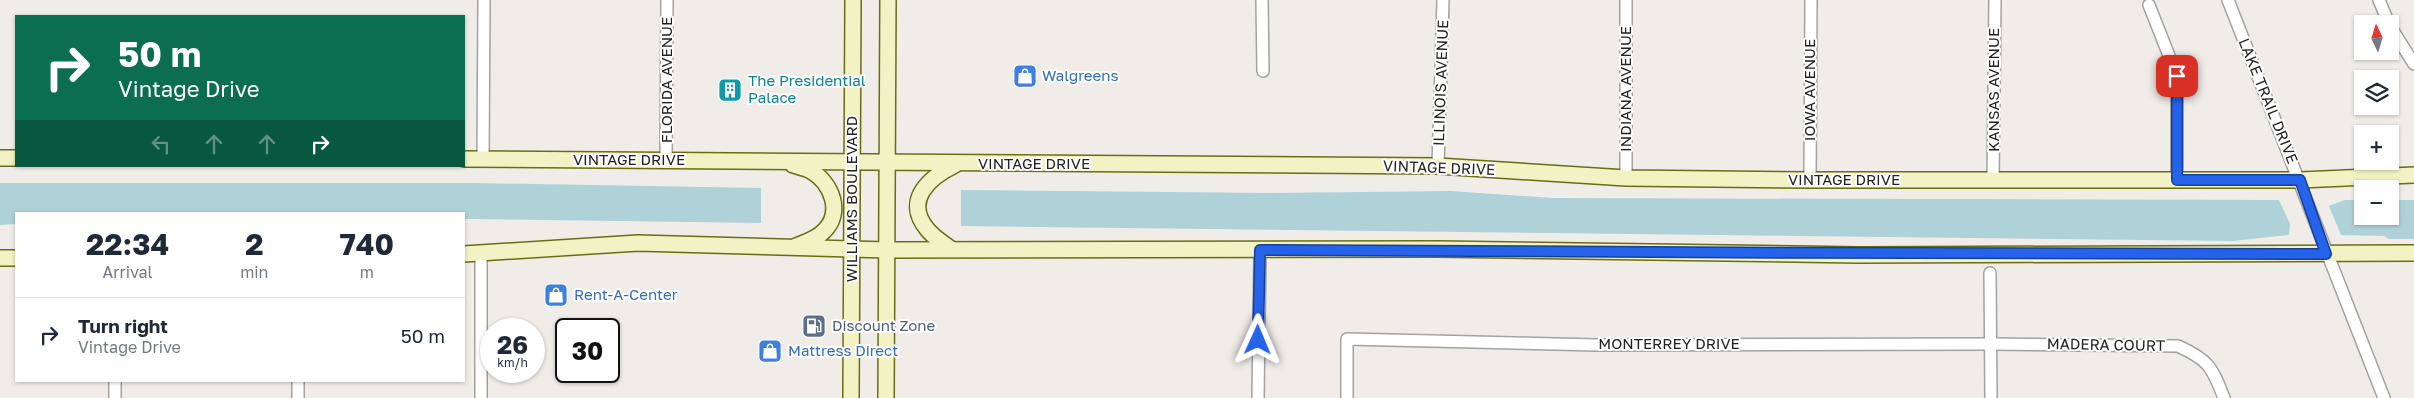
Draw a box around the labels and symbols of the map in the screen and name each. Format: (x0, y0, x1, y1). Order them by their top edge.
north arrow (2354, 15, 2399, 60)
street label: FLORIDA AVENUE (657, 17, 675, 143)
street label: ILLINOIS AVENUE (1429, 19, 1451, 146)
street label: INDIANA AVENUE (1616, 26, 1634, 152)
street label: KANSAS AVENUE (1984, 28, 2002, 152)
street label: LAKE TRAIL DRIVE (2236, 35, 2302, 166)
street label: IOWA AVENUE (1800, 39, 1818, 141)
pin (2156, 55, 2198, 97)
shop icon: Walgreens (1012, 63, 1038, 89)
place label: Walgreens (1042, 66, 1118, 84)
place label: The Presidential Palace (748, 71, 866, 106)
building icon: The Presidential Palace (717, 77, 743, 103)
street label: WILLIAMS BOULEVARD (842, 116, 860, 282)
street label: VINTAGE DRIVE (573, 150, 685, 168)
street label: VINTAGE DRIVE (978, 154, 1090, 172)
street label: VINTAGE DRIVE (1383, 156, 1495, 178)
street label: VINTAGE DRIVE (1788, 170, 1900, 188)
shop icon: Rent-A-Center (543, 282, 569, 308)
place label: Rent-A-Center (574, 285, 678, 303)
fuel station icon: Discount Zone (801, 313, 827, 339)
position arrow (1231, 313, 1283, 365)
place label: Discount Zone (832, 316, 935, 334)
speed limit sign: 30 (555, 318, 620, 383)
street label: MONTERREY DRIVE (1598, 334, 1740, 352)
street label: MADERA COURT (2047, 334, 2165, 354)
shop icon: Mattress Direct (757, 338, 783, 364)
place label: Mattress Direct (788, 341, 898, 359)

